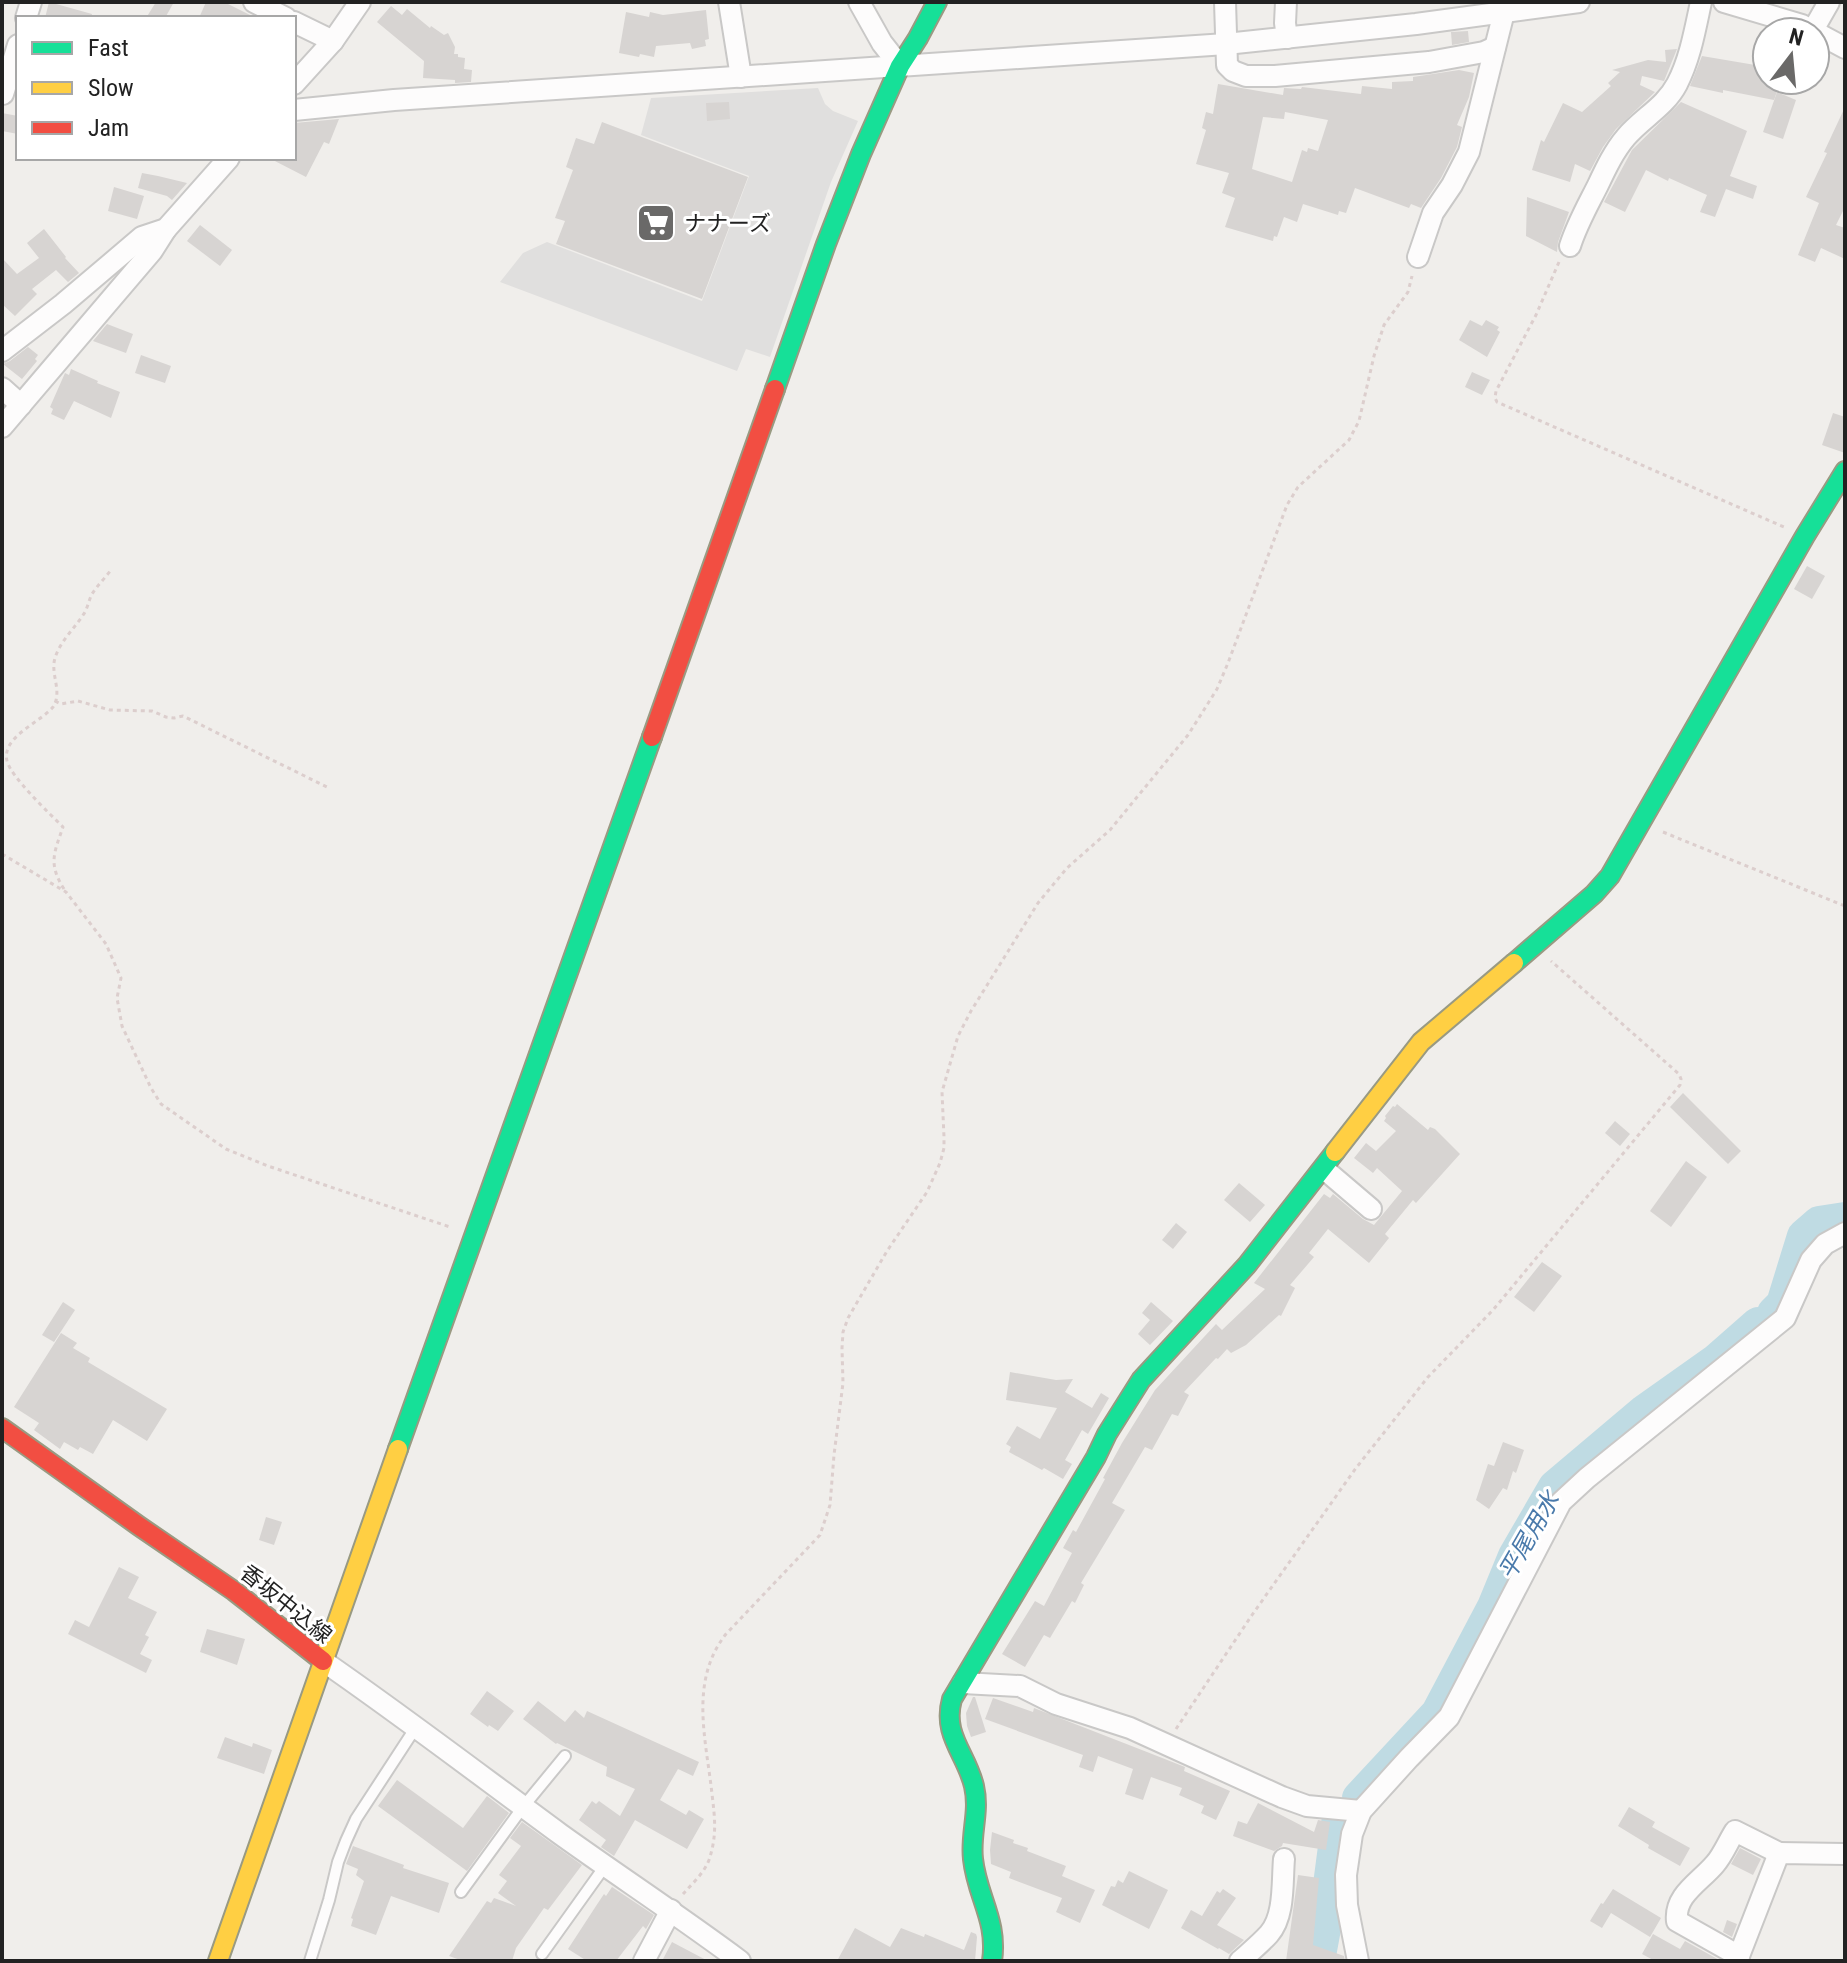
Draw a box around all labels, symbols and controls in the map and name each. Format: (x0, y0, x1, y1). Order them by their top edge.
legend (16, 16, 296, 160)
north arrow (1751, 16, 1831, 96)
text: N (1786, 23, 1806, 51)
text: Fast (88, 34, 129, 62)
text: Slow (88, 74, 134, 102)
text: Jam (88, 114, 129, 142)
supermarket icon: ナナーズ (635, 202, 677, 244)
place label: ナナーズ (684, 211, 771, 236)
water label: 平尾用水 (1493, 1485, 1567, 1585)
street label: 香坂中込線 (235, 1560, 337, 1648)

